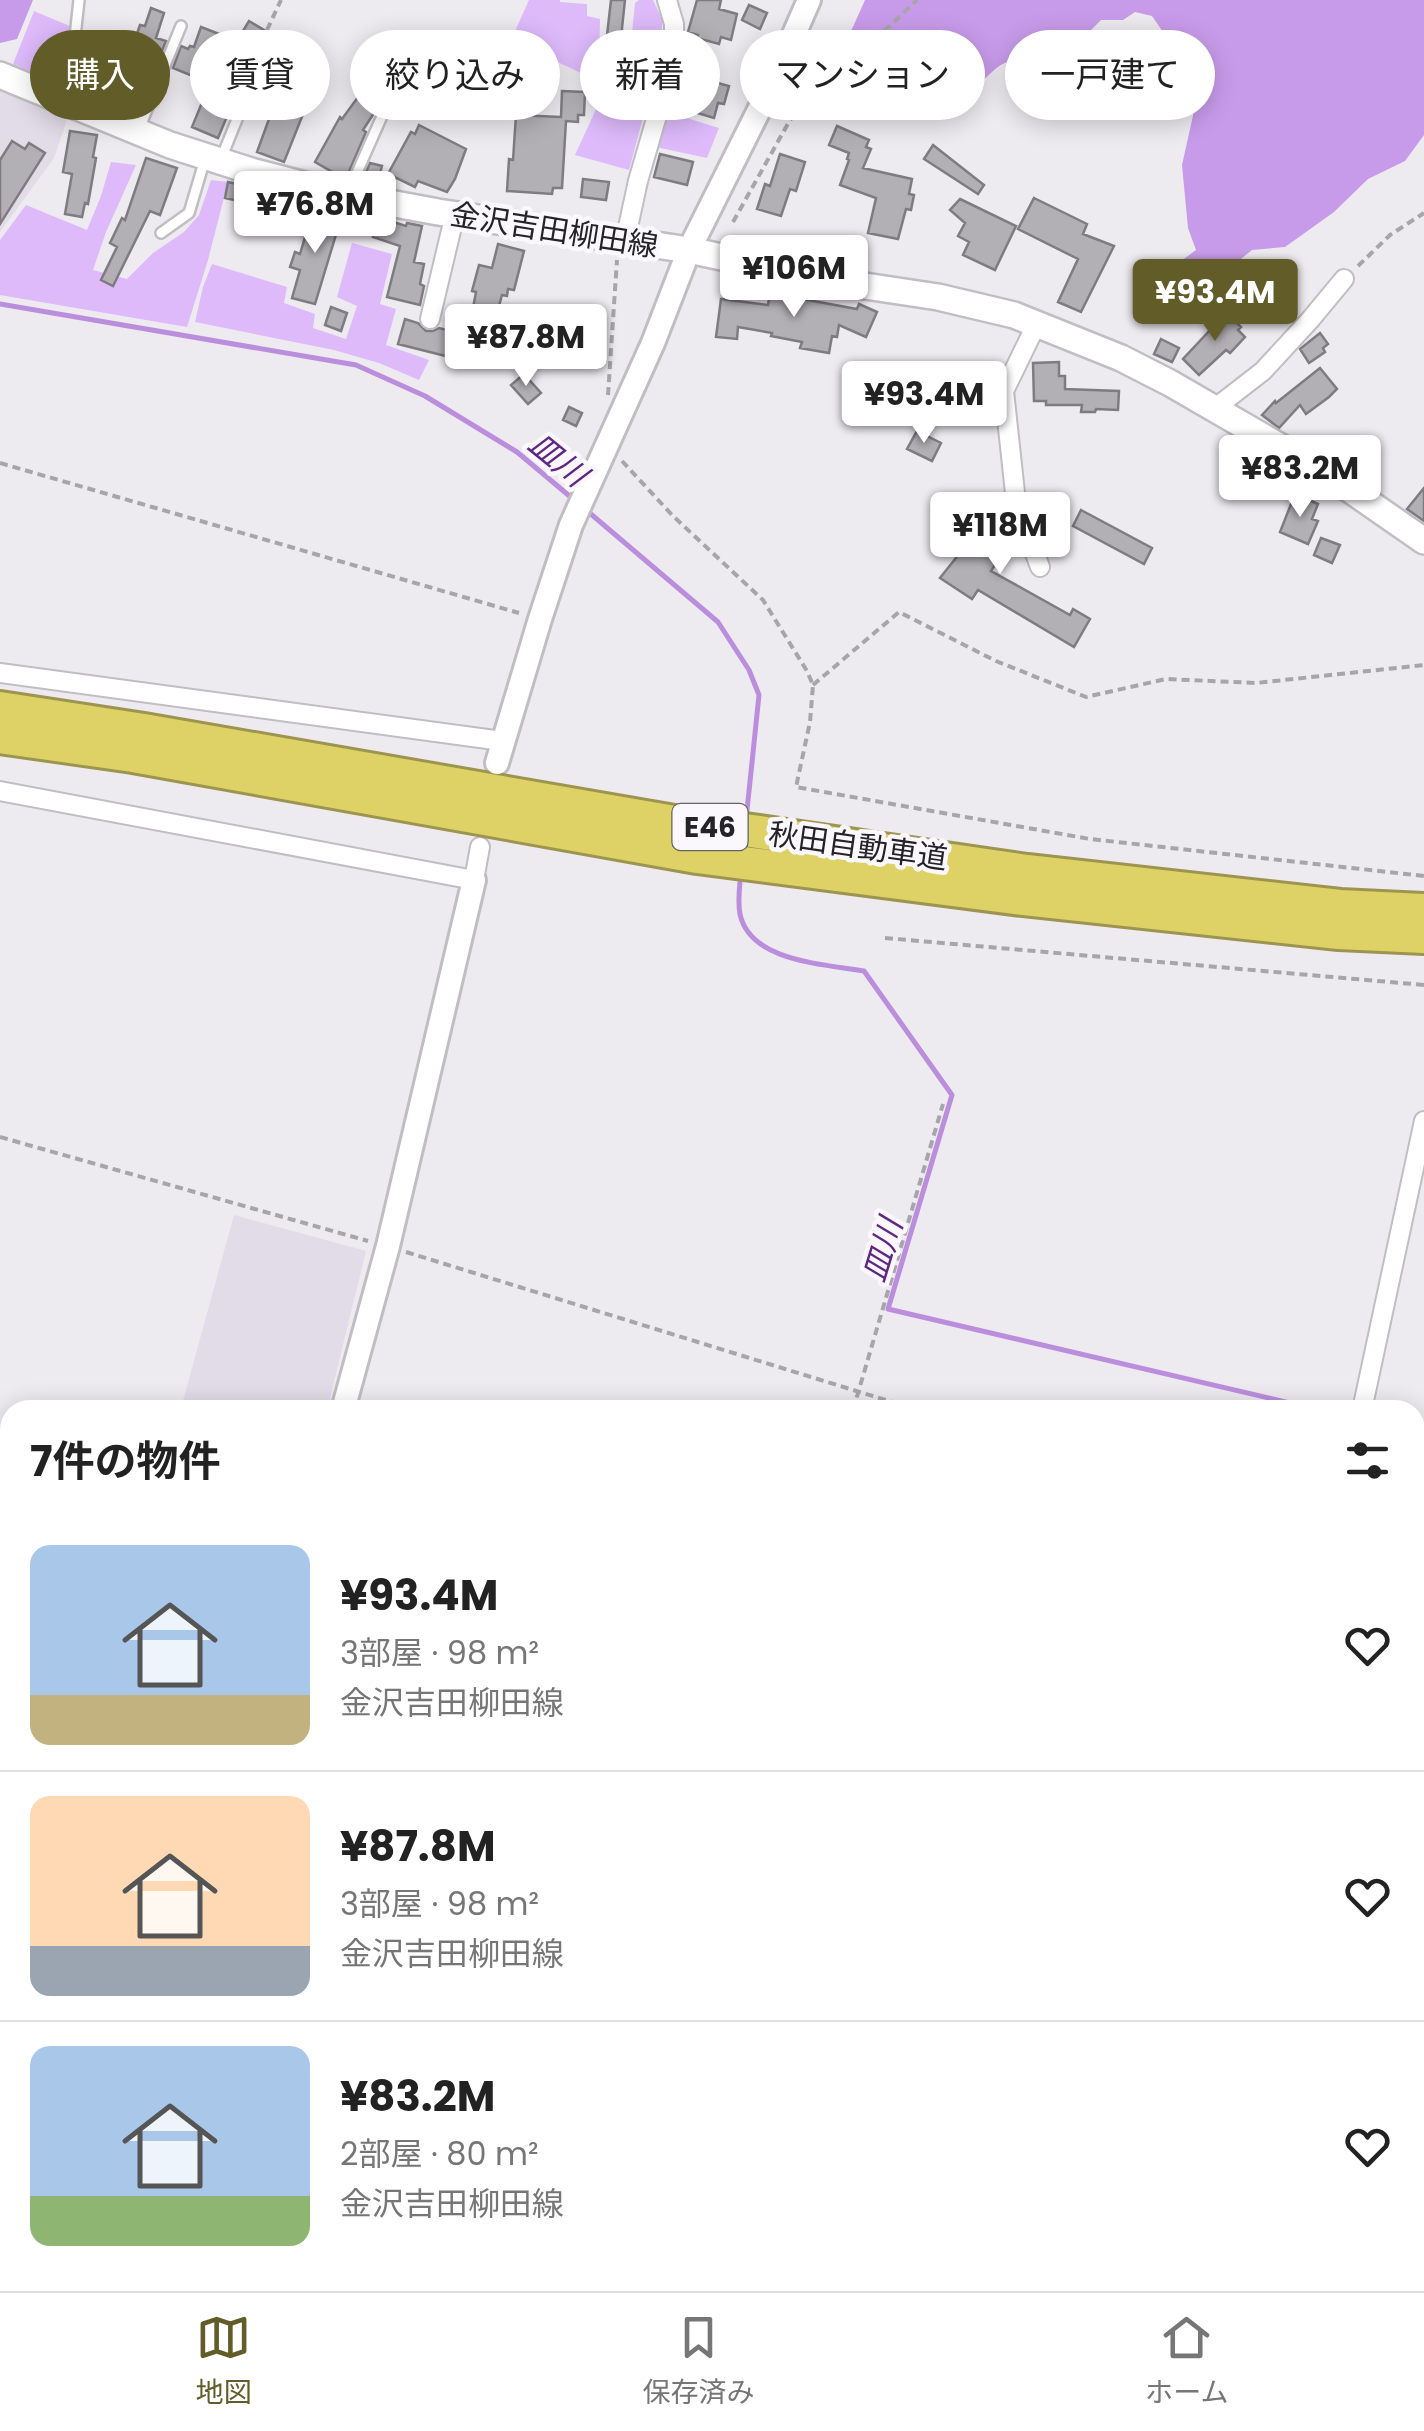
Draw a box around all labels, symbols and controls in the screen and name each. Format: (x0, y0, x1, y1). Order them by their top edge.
chip: 購入 (30, 30, 170, 120)
chip: 賃貸 (190, 30, 330, 120)
chip: 絞り込み (350, 30, 560, 120)
chip: 新着 (580, 30, 720, 120)
chip: マンション (740, 30, 985, 120)
chip: 一戸建て (1005, 30, 1215, 120)
pin: ¥76.8M (234, 171, 396, 256)
text: ¥76.8M (256, 181, 374, 226)
street label: 金沢吉田柳田線 (447, 192, 661, 268)
pin: ¥106M (724, 235, 864, 320)
text: ¥106M (742, 245, 846, 290)
pin: ¥93.4M (1134, 259, 1296, 344)
text: ¥93.4M (1155, 269, 1275, 314)
pin: ¥87.8M (445, 304, 607, 389)
text: ¥87.8M (467, 314, 585, 359)
pin: ¥93.4M (843, 361, 1005, 446)
text: ¥93.4M (864, 371, 984, 416)
water label: 皿川 (519, 421, 599, 499)
pin: ¥83.2M (1219, 435, 1381, 520)
text: ¥83.2M (1241, 445, 1359, 490)
pin: ¥118M (930, 492, 1070, 577)
text: ¥118M (952, 502, 1048, 547)
road number: E46 (672, 804, 748, 850)
street label: 秋田自動車道 (766, 812, 950, 880)
water label: 皿川 (851, 1210, 914, 1287)
text: 7件の物件 (30, 1432, 220, 1491)
icon: filters (1340, 1433, 1395, 1488)
text: ¥93.4M (340, 1566, 498, 1625)
icon: home (110, 1585, 230, 1705)
icon: heart (1340, 1618, 1395, 1673)
text: 3部屋 · 98 m² (340, 1630, 539, 1675)
text: 金沢吉田柳田線 (340, 1680, 564, 1725)
text: ¥87.8M (340, 1817, 495, 1876)
icon: home (110, 1836, 230, 1956)
icon: heart (1340, 1869, 1395, 1924)
text: 3部屋 · 98 m² (340, 1881, 539, 1926)
text: 金沢吉田柳田線 (340, 1931, 564, 1976)
text: ¥83.2M (340, 2067, 495, 2126)
icon: home (110, 2086, 230, 2206)
icon: heart (1340, 2119, 1395, 2174)
text: 2部屋 · 80 m² (340, 2131, 539, 2176)
text: 金沢吉田柳田線 (340, 2181, 564, 2226)
tab: 地図 (195, 2310, 251, 2414)
tab: 保存済み (642, 2310, 754, 2414)
tab: ホーム (1145, 2310, 1229, 2414)

